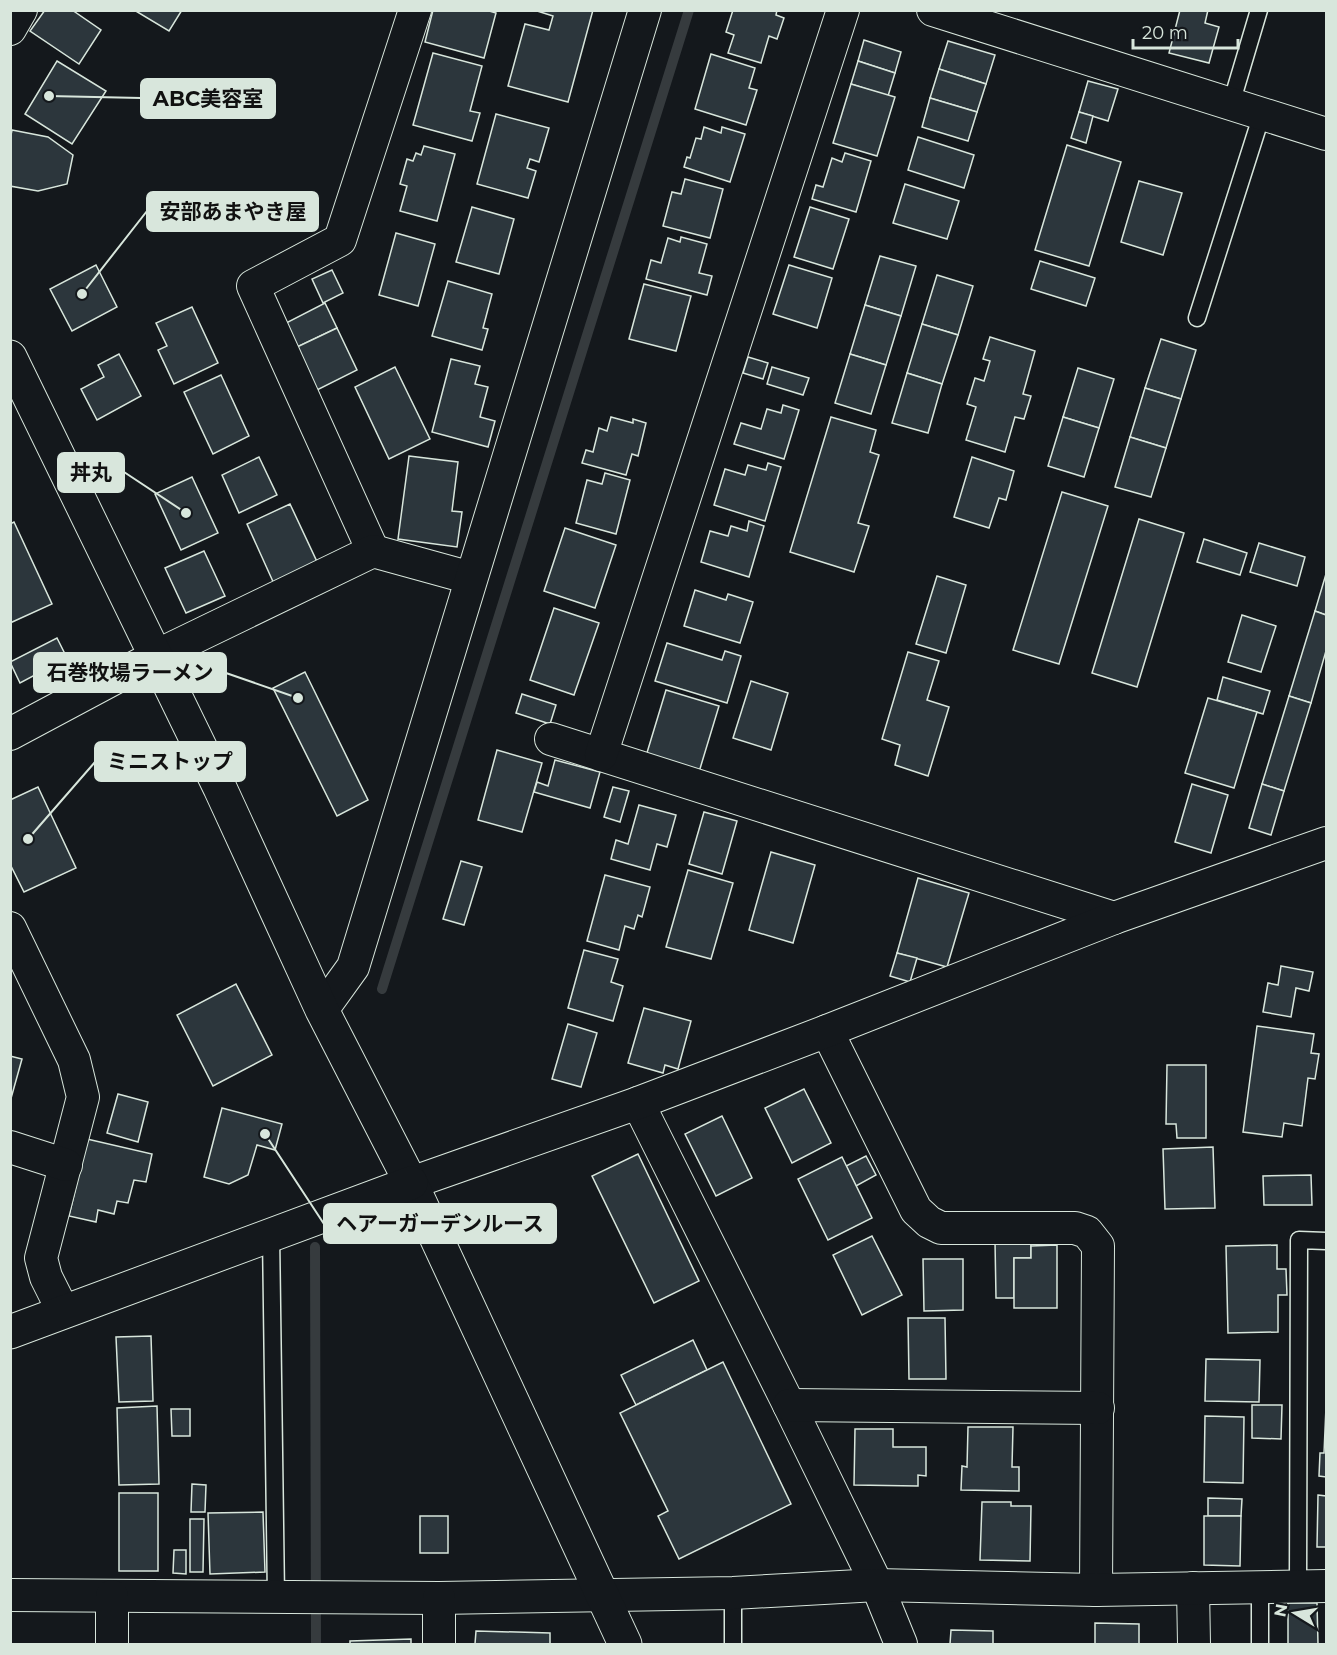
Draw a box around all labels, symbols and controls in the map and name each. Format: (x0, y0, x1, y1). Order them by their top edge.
scale bar (1133, 12, 1238, 50)
text: 20 m (1142, 22, 1188, 44)
callout: ABC美容室 (141, 79, 275, 118)
text: ABC美容室 (152, 86, 263, 111)
callout: 安部あまやき屋 (147, 192, 318, 231)
text: 安部あまやき屋 (160, 199, 307, 224)
callout: 丼丸 (58, 453, 124, 492)
text: 丼丸 (70, 460, 112, 485)
callout: 石巻牧場ラーメン (34, 653, 226, 692)
text: 石巻牧場ラーメン (46, 660, 214, 685)
callout: ミニストップ (95, 742, 245, 781)
text: ミニストップ (107, 749, 233, 774)
callout: ヘアーガーデンルース (324, 1204, 556, 1243)
text: ヘアーガーデンルース (336, 1211, 544, 1236)
north arrow (1265, 1583, 1325, 1643)
text: N (1270, 1602, 1291, 1618)

